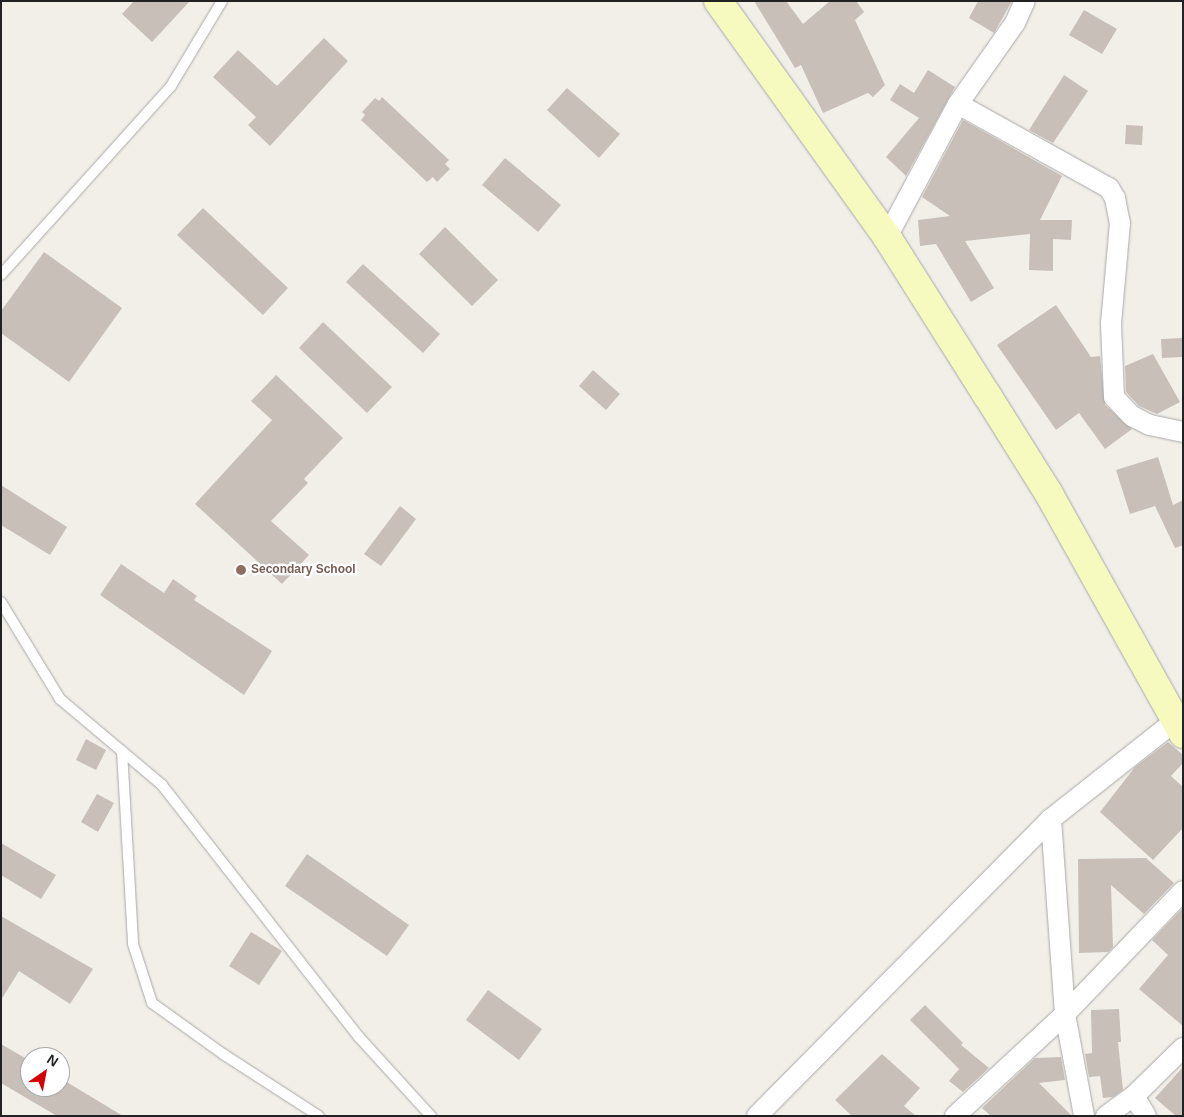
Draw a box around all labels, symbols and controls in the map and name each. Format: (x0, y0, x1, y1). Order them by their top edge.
place label: Secondary School (251, 563, 356, 577)
marker: Secondary School (235, 564, 247, 576)
north arrow (20, 1047, 70, 1097)
text: N (44, 1051, 61, 1070)

